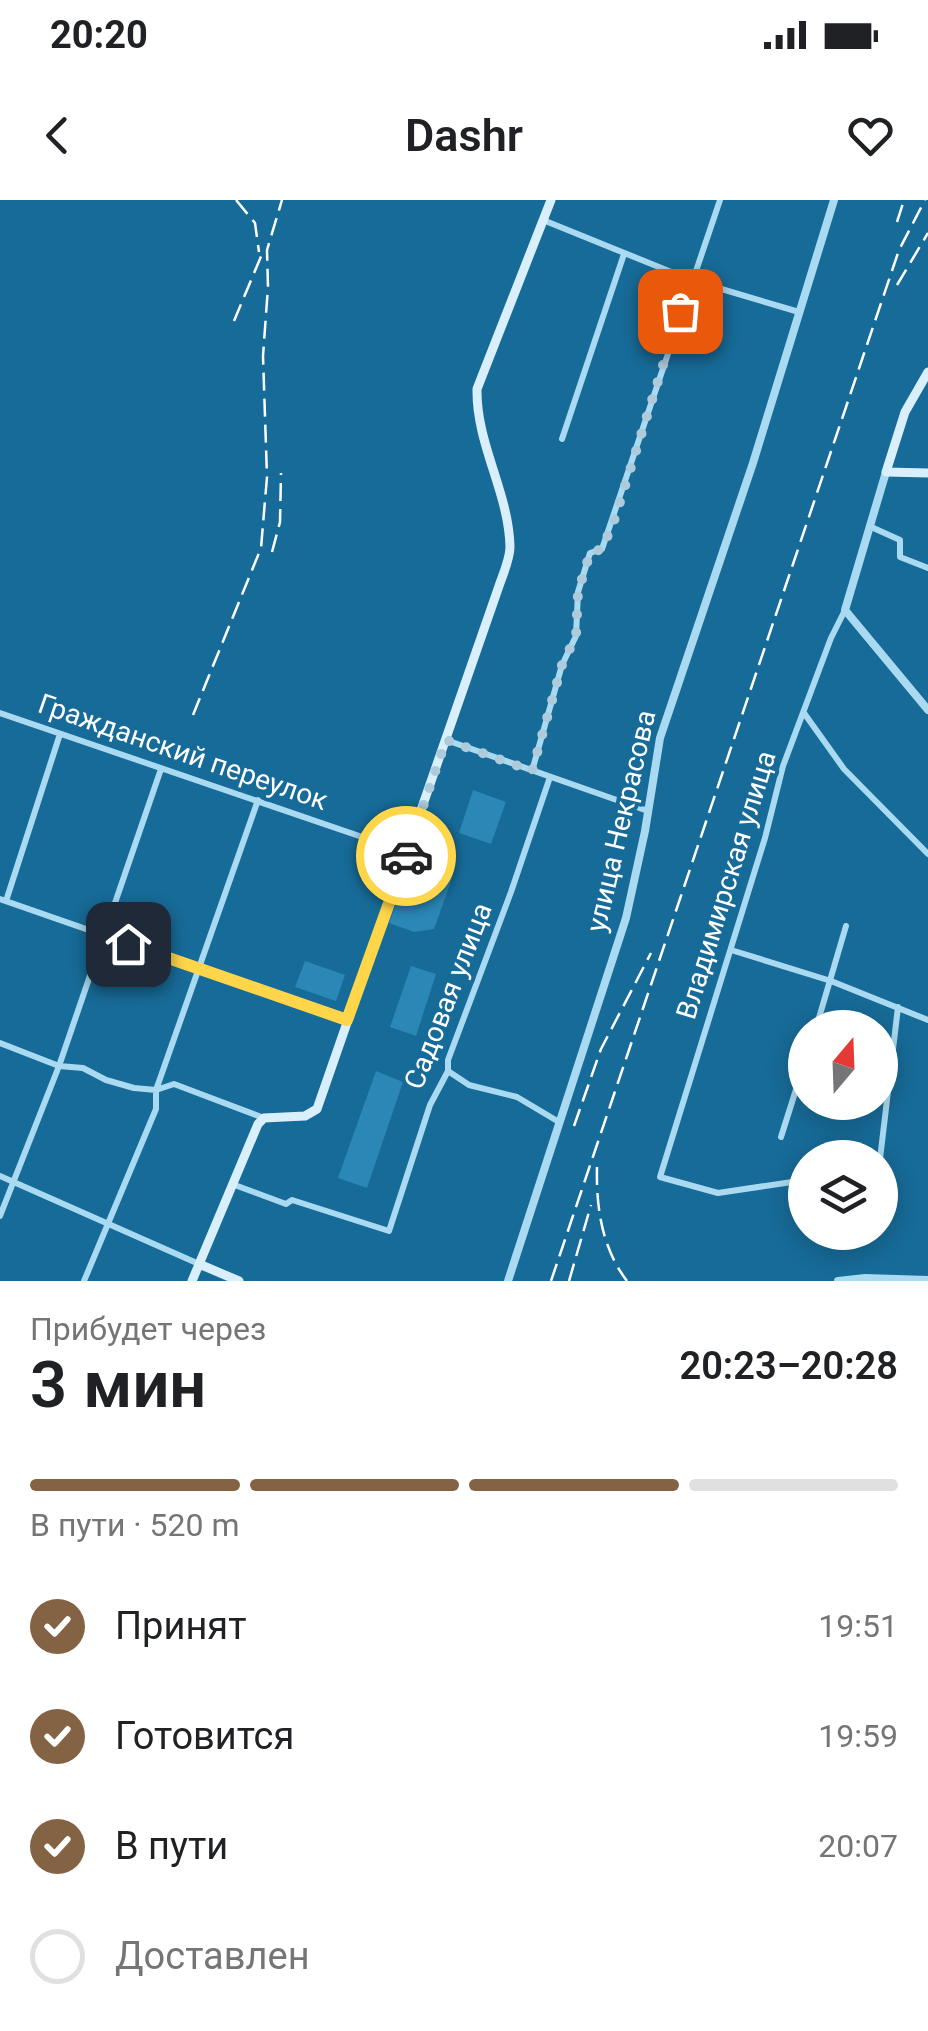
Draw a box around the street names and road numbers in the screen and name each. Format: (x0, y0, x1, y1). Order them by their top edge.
street label: Гражданский переулок (34, 687, 332, 817)
street label: улица Некрасова (579, 707, 663, 935)
street label: Владимирская улица (669, 747, 783, 1023)
street label: Садовая улица (397, 898, 499, 1094)

